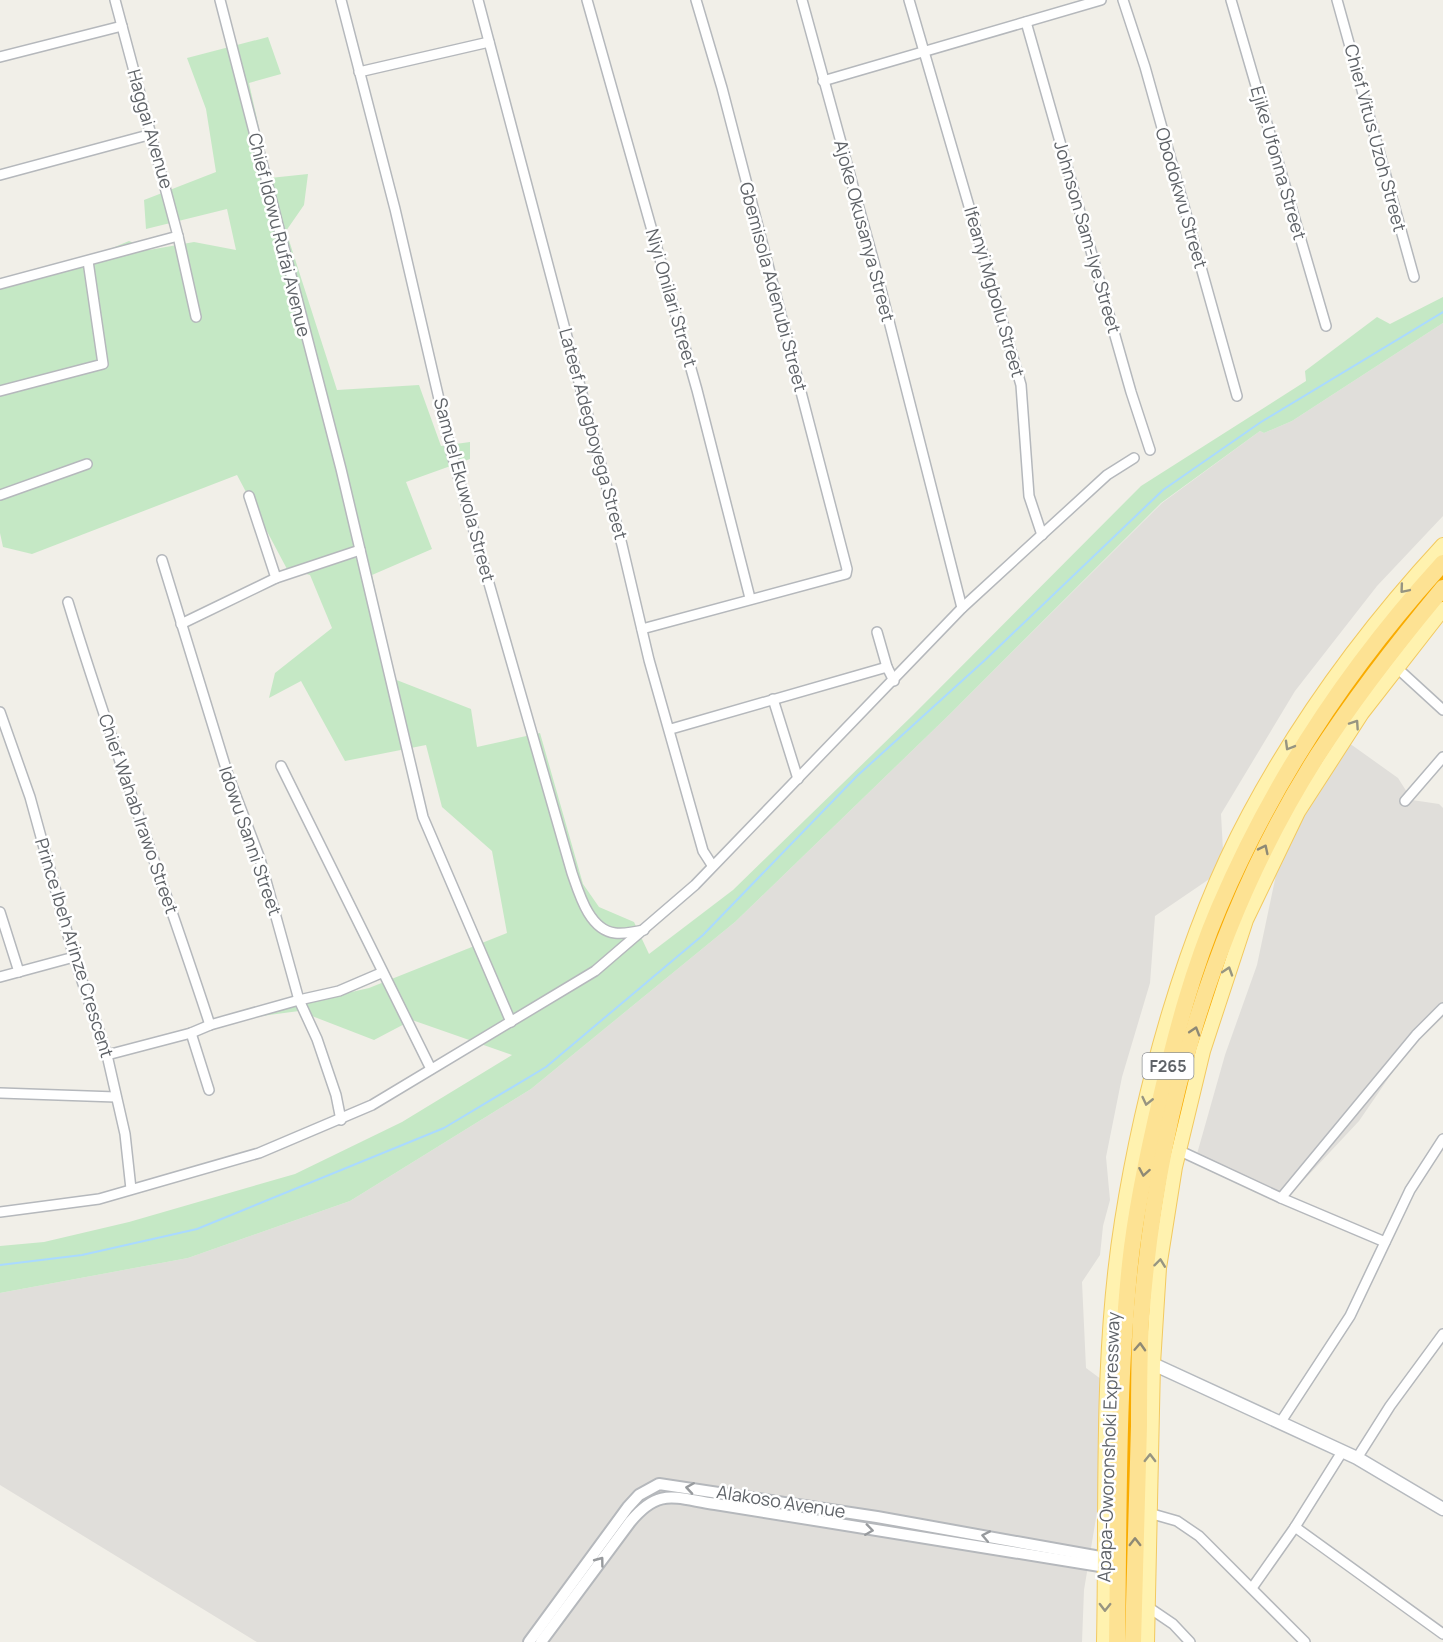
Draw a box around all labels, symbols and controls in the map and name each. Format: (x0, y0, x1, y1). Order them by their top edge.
street label: Chief Vitus Uzoh Street (1339, 41, 1413, 234)
street label: Haggai Avenue (122, 66, 179, 191)
street label: Ejike Ufonna Street (1246, 83, 1312, 242)
street label: Obodokwu Street (1150, 124, 1214, 271)
street label: Chief Idowu Rufai Avenue (243, 130, 317, 339)
street label: Ajoke Okusanya Street (829, 137, 901, 324)
street label: Johnson Sam-Iye Street (1049, 138, 1127, 336)
street label: Gbemisola Adenubi Street (734, 179, 814, 394)
street label: Ifeanyi Mgbolu Street (959, 204, 1031, 380)
street label: Niyi Onilari Street (641, 226, 703, 370)
street label: Lateef Adegboyega Street (554, 325, 634, 542)
street label: Samuel Ekuwola Street (429, 395, 501, 585)
one-way arrow (1400, 582, 1411, 593)
street label: Chief Wahab Irawo Street (93, 711, 184, 917)
one-way arrow (1348, 720, 1359, 731)
one-way arrow (1285, 740, 1296, 750)
street label: Idowu Sanni Street (214, 763, 288, 919)
street label: Prince Ibeh Arinze Crescent (30, 835, 120, 1060)
one-way arrow (1257, 845, 1269, 856)
one-way arrow (1221, 966, 1233, 977)
one-way arrow (1188, 1026, 1200, 1037)
road number: F265 (1142, 1053, 1194, 1079)
one-way arrow (1141, 1096, 1154, 1106)
one-way arrow (1138, 1167, 1151, 1177)
one-way arrow (1153, 1258, 1165, 1267)
street label: Apapa-Oworonshoki Expressway (1091, 1311, 1125, 1583)
one-way arrow (1133, 1342, 1146, 1351)
one-way arrow (1144, 1453, 1156, 1462)
street label: Alakoso Avenue (715, 1479, 847, 1523)
one-way arrow (686, 1482, 696, 1495)
one-way arrow (864, 1524, 873, 1536)
one-way arrow (982, 1530, 992, 1543)
one-way arrow (1129, 1537, 1141, 1546)
one-way arrow (592, 1556, 603, 1567)
one-way arrow (1099, 1603, 1111, 1612)

